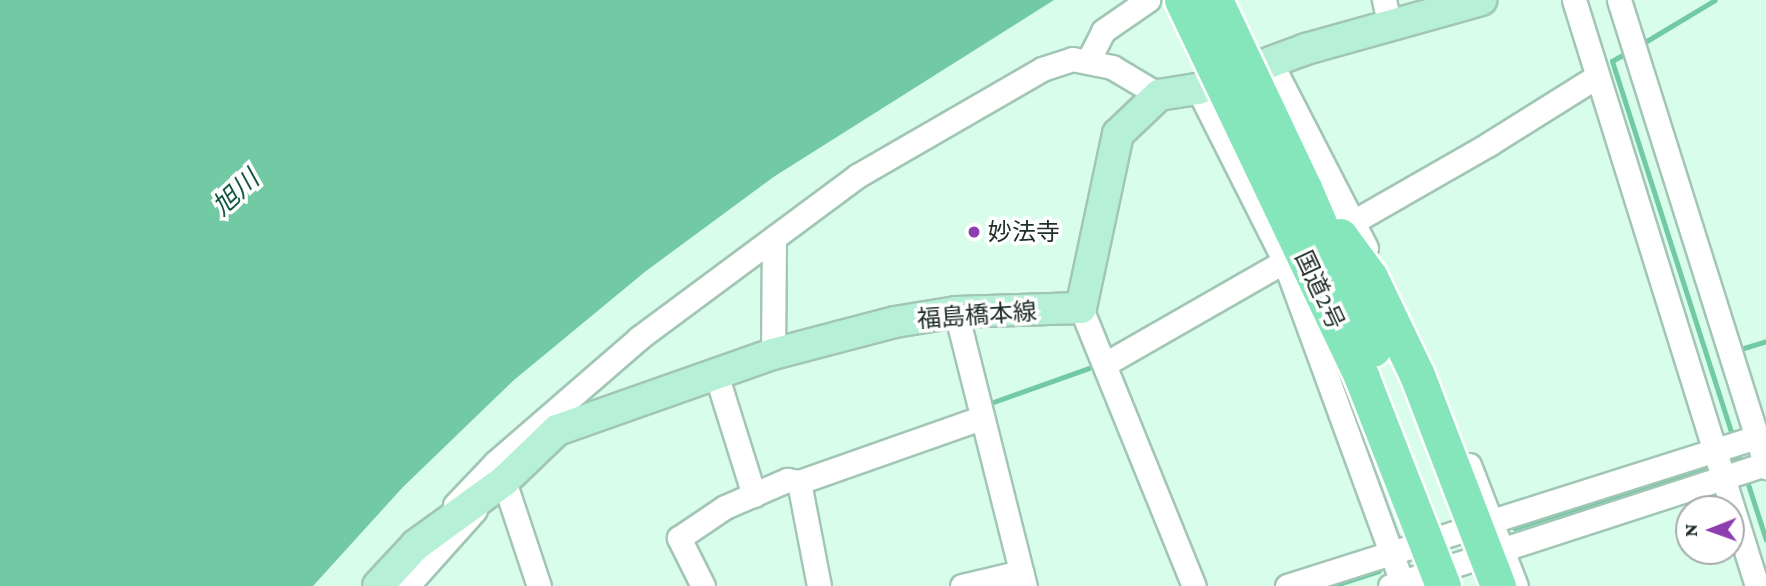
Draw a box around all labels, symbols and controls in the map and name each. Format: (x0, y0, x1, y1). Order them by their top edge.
water label: 旭川 (206, 164, 266, 222)
place label: 妙法寺 (988, 218, 1060, 246)
marker: 妙法寺 (966, 224, 982, 240)
street label: 国道2号 (1289, 246, 1351, 334)
street label: 福島橋本線 (916, 296, 1038, 334)
north arrow (1675, 495, 1745, 565)
text: N (1680, 524, 1701, 537)

